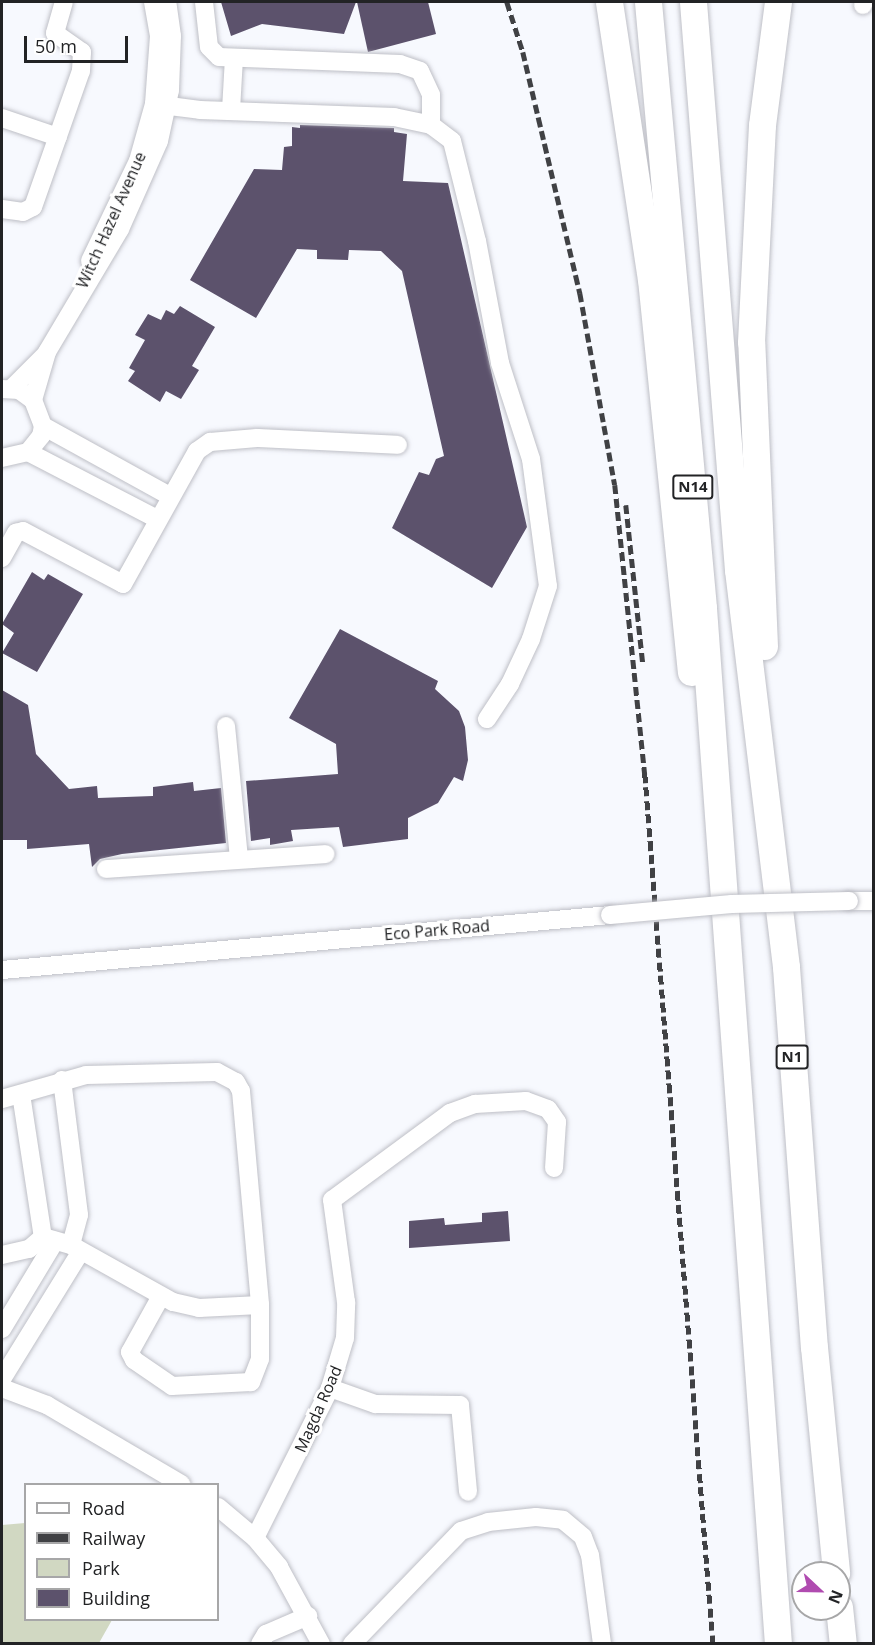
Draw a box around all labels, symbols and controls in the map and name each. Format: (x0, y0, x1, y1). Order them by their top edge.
scale bar (27, 24, 130, 62)
text: 50 m (35, 34, 77, 58)
street label: Witch Hazel Avenue (72, 149, 150, 291)
road number: N14 (672, 475, 714, 499)
street label: Eco Park Road (383, 916, 491, 944)
road number: N1 (776, 1045, 808, 1069)
street label: Magda Road (290, 1363, 346, 1455)
legend (24, 1483, 219, 1621)
text: Road (82, 1496, 125, 1520)
text: Railway (82, 1526, 145, 1550)
text: Park (82, 1556, 120, 1580)
north arrow (791, 1561, 851, 1621)
text: Building (82, 1586, 150, 1610)
text: N (823, 1587, 848, 1607)

